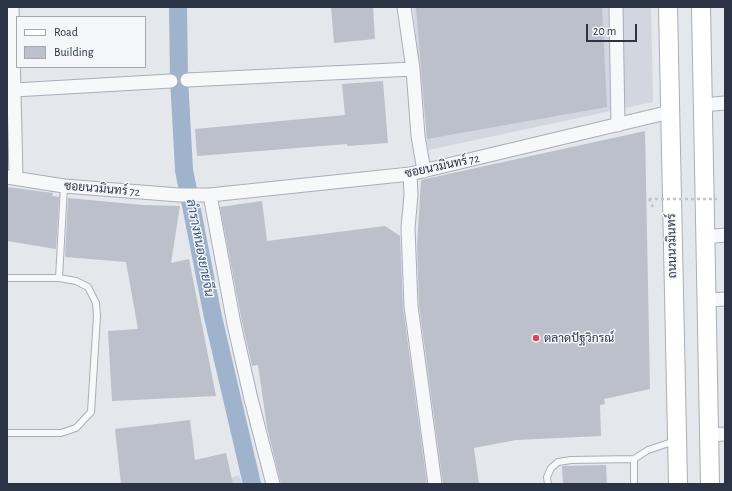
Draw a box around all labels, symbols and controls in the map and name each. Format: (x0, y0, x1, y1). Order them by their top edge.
legend (16, 16, 146, 68)
scale bar (588, 16, 639, 42)
text: 20 m (593, 25, 616, 37)
text: Road (54, 26, 78, 38)
text: Building (54, 46, 94, 58)
street label: ซอยนวมินทร์ 72 (403, 151, 481, 181)
street label: ซอยนวมินทร์ 72 (63, 179, 141, 199)
water label: ลำรางหนองยายจีน (183, 198, 217, 298)
street label: ถนนนวมินทร์ (664, 214, 680, 278)
place label: ตลาดปัฐวิกรณ์ (544, 331, 614, 345)
marker: ตลาดปัฐวิกรณ์ (531, 333, 541, 343)

